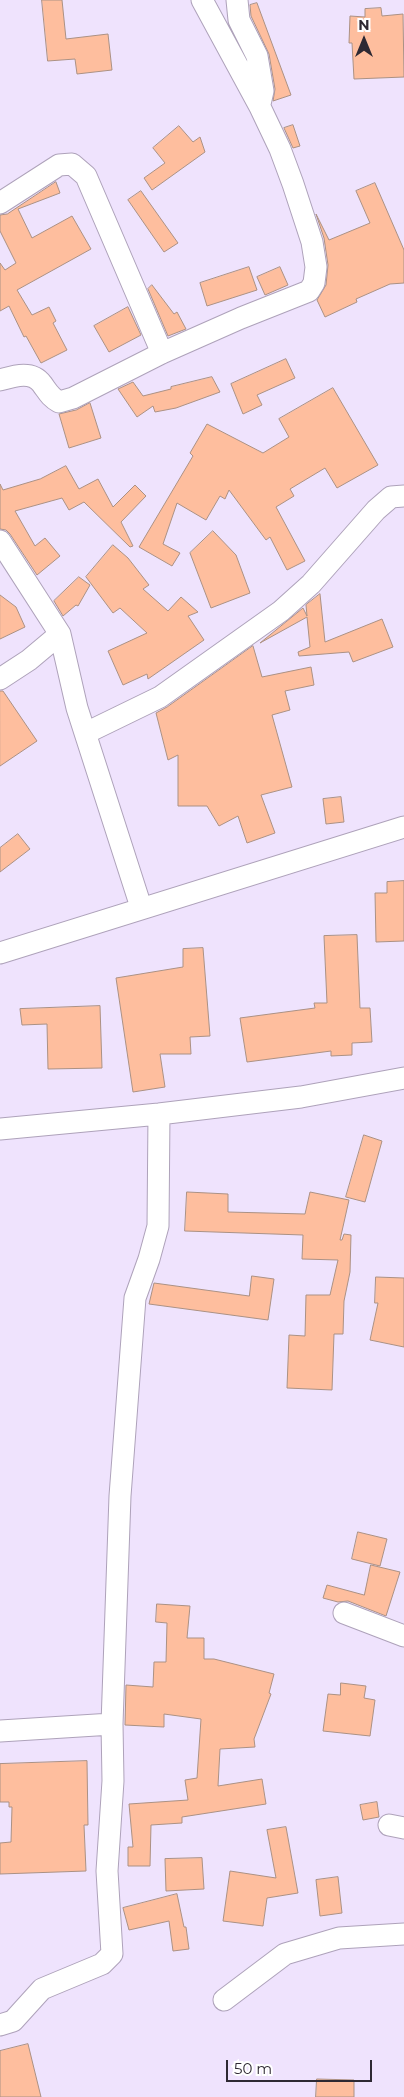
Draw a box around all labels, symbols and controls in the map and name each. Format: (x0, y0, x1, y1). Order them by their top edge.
north arrow (339, 15, 389, 65)
text: N (358, 16, 370, 34)
scale bar (229, 2050, 375, 2082)
text: 50 m (234, 2059, 272, 2078)

